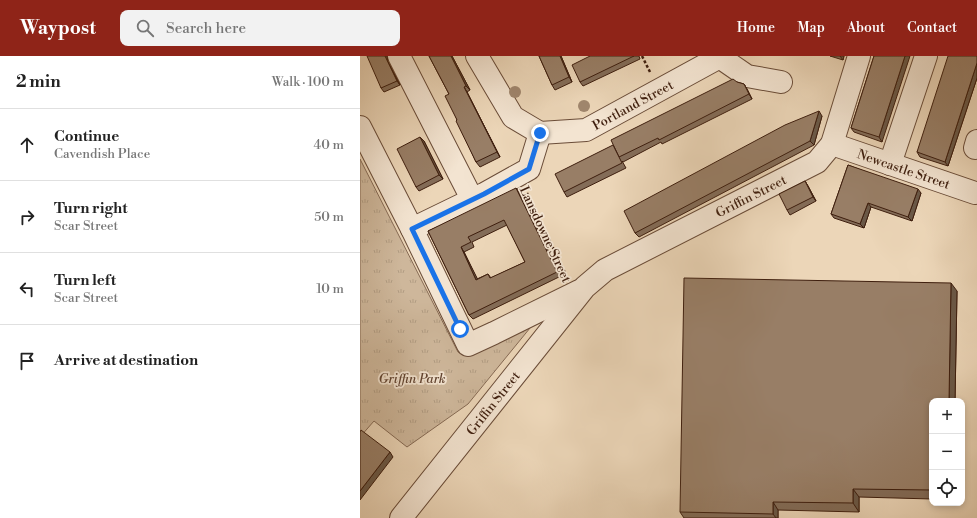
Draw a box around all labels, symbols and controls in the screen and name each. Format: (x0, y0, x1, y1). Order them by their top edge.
search box (120, 10, 400, 46)
text: Waypost (20, 16, 96, 40)
icon: search (134, 17, 156, 39)
text: Search here (166, 19, 246, 38)
text: Home (737, 19, 775, 37)
text: Map (797, 19, 825, 37)
text: About (847, 19, 885, 37)
text: Contact (907, 19, 957, 37)
text: 2 min (16, 71, 61, 93)
text: Walk · 100 m (272, 74, 344, 90)
street label: Portland Street (590, 77, 676, 134)
route end (531, 124, 549, 142)
text: Continue (54, 127, 119, 146)
icon: ahead (16, 134, 38, 156)
text: 40 m (314, 137, 344, 153)
text: Cavendish Place (54, 146, 150, 162)
street label: Newcastle Street (855, 146, 952, 193)
street label: Griffin Street (713, 172, 789, 221)
street label: Lansdowne Street (516, 184, 575, 285)
text: Turn right (54, 199, 128, 218)
icon: right (16, 206, 38, 228)
text: 50 m (314, 209, 344, 225)
text: Scar Street (54, 218, 118, 234)
text: Turn left (54, 271, 116, 290)
icon: left (16, 278, 38, 300)
text: 10 m (316, 281, 344, 297)
text: Scar Street (54, 290, 118, 306)
route start (451, 320, 469, 338)
icon: arrive (16, 350, 38, 372)
text: Arrive at destination (54, 351, 198, 370)
street label: Griffin Street (463, 368, 524, 439)
park label: Griffin Park (378, 371, 446, 387)
map controls (929, 398, 965, 506)
button: + (929, 398, 965, 434)
button: − (929, 434, 965, 470)
button: locate (929, 470, 965, 506)

